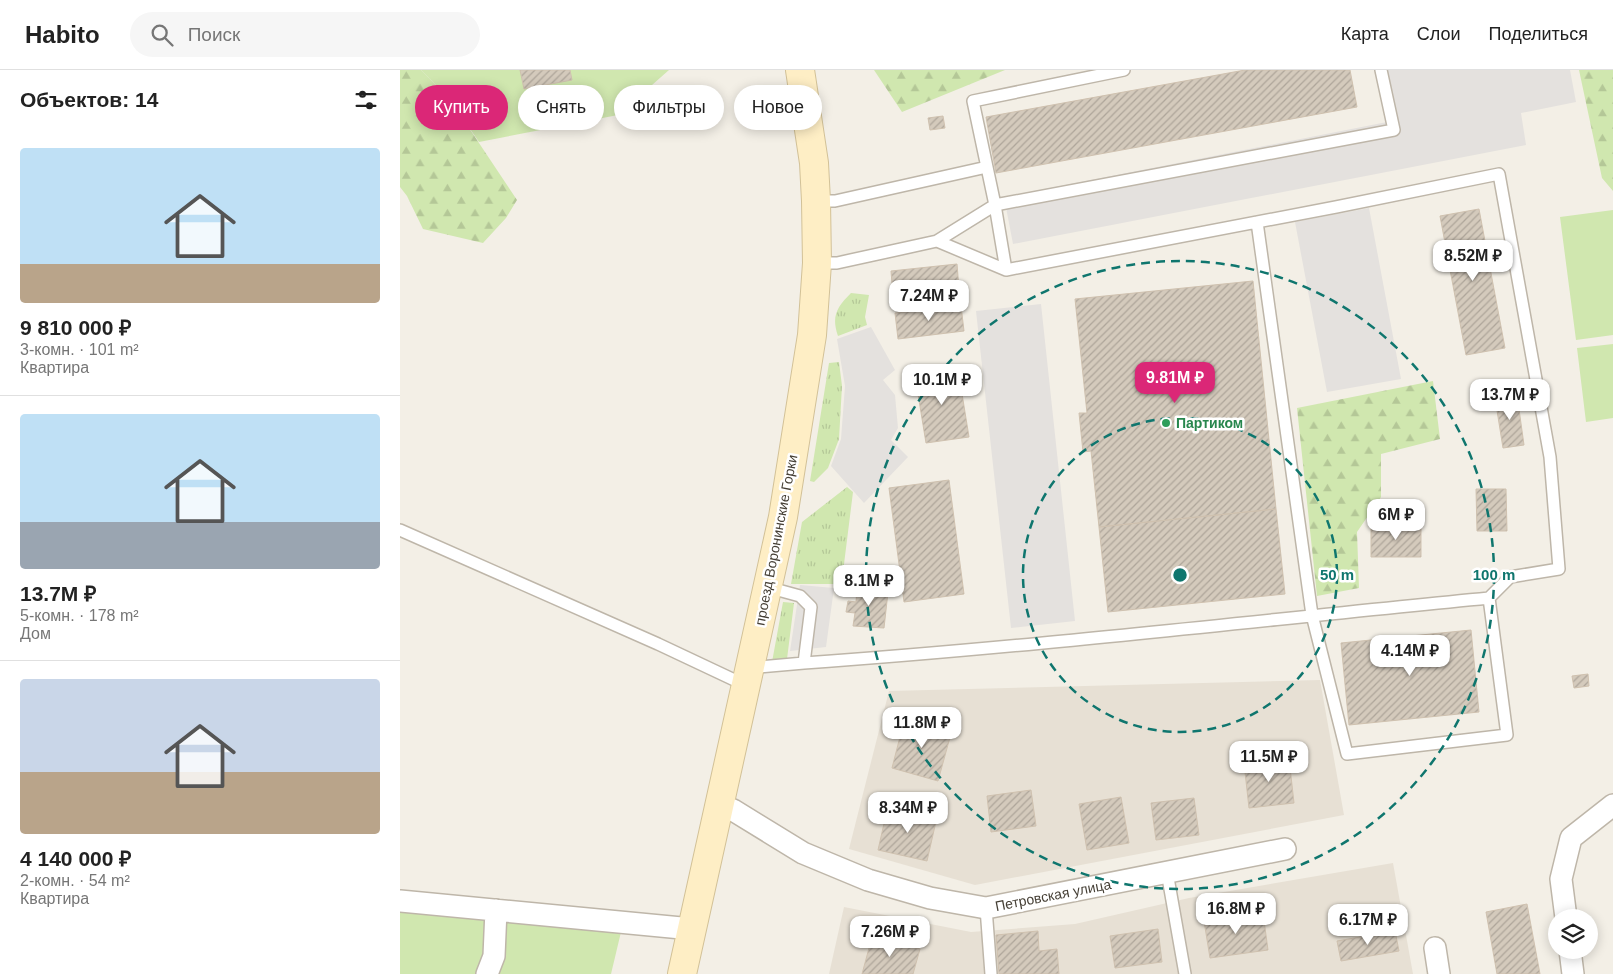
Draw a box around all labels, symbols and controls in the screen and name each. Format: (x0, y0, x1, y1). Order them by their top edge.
search box (130, 12, 480, 57)
text: Habito (25, 21, 100, 48)
icon: search (148, 21, 176, 49)
text: Поиск (188, 24, 240, 45)
text: Карта (1341, 24, 1389, 44)
text: Слои (1417, 24, 1461, 44)
text: Поделиться (1489, 24, 1588, 44)
chip: Купить (415, 85, 508, 130)
chip: Снять (518, 85, 604, 130)
chip: Фильтры (614, 85, 724, 130)
chip: Новое (734, 85, 822, 130)
icon: filters (352, 86, 380, 114)
text: Объектов: 14 (20, 88, 158, 111)
icon: home (155, 181, 245, 271)
pin: 8.52M ₽ (1427, 240, 1519, 282)
text: 8.52M ₽ (1444, 247, 1502, 264)
pin: 7.24M ₽ (883, 280, 975, 322)
text: 7.24M ₽ (900, 287, 958, 304)
text: 9 810 000 ₽ (20, 316, 131, 339)
text: 3-комн. · 101 m² (20, 341, 139, 358)
text: Квартира (20, 359, 89, 376)
pin: 9.81M ₽ (1129, 362, 1221, 404)
pin: 10.1M ₽ (896, 364, 988, 406)
text: 9.81M ₽ (1146, 369, 1204, 386)
text: 10.1M ₽ (913, 371, 971, 388)
pin: 13.7M ₽ (1464, 378, 1556, 421)
text: 13.7M ₽ (1481, 386, 1539, 403)
place label: Партиком (1176, 415, 1243, 431)
marker: Партиком (1160, 417, 1172, 429)
icon: home (155, 446, 245, 536)
street label: проезд Воронинские Горки (752, 453, 800, 627)
pin: 6M ₽ (1366, 498, 1426, 541)
text: 6M ₽ (1378, 506, 1414, 523)
pin: 8.1M ₽ (828, 564, 910, 607)
centre of rings (1171, 566, 1189, 584)
text: 50 m (1320, 566, 1354, 583)
text: 100 m (1473, 566, 1515, 583)
text: 8.1M ₽ (844, 572, 894, 589)
text: 13.7M ₽ (20, 582, 96, 605)
text: 5-комн. · 178 m² (20, 607, 139, 624)
text: Дом (20, 625, 51, 642)
pin: 4.14M ₽ (1364, 634, 1456, 677)
text: 4.14M ₽ (1381, 642, 1439, 659)
pin: 11.8M ₽ (876, 706, 968, 749)
icon: home (155, 711, 245, 801)
text: 11.8M ₽ (893, 714, 951, 731)
pin: 11.5M ₽ (1223, 740, 1315, 783)
text: 11.5M ₽ (1240, 748, 1298, 765)
pin: 8.34M ₽ (862, 792, 954, 834)
text: 8.34M ₽ (879, 799, 937, 816)
text: 4 140 000 ₽ (20, 847, 131, 870)
text: 2-комн. · 54 m² (20, 872, 130, 889)
street label: Петровская улица (994, 876, 1113, 914)
text: Квартира (20, 890, 89, 907)
pin: 16.8M ₽ (1190, 892, 1282, 935)
text: 16.8M ₽ (1207, 900, 1265, 917)
pin: 6.17M ₽ (1322, 904, 1414, 946)
map controls (1548, 909, 1598, 959)
button: layers (1548, 909, 1598, 959)
text: 6.17M ₽ (1339, 911, 1397, 928)
pin: 7.26M ₽ (844, 916, 936, 958)
text: 7.26M ₽ (861, 923, 919, 940)

